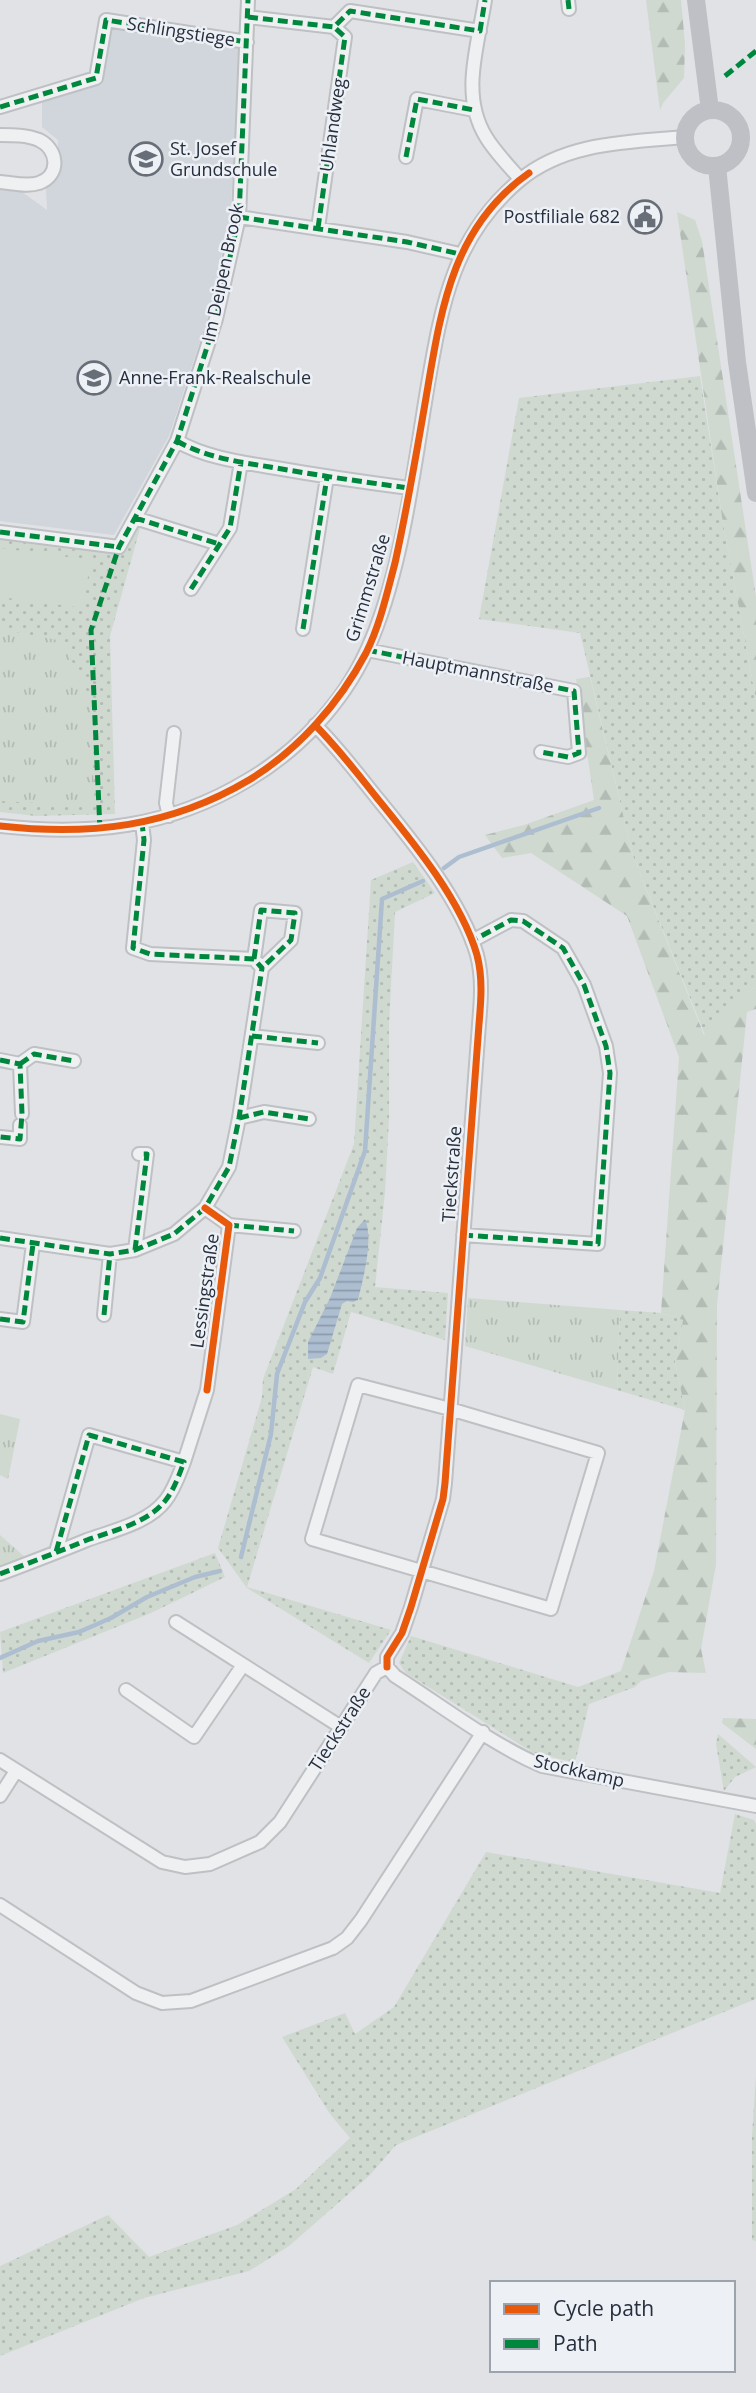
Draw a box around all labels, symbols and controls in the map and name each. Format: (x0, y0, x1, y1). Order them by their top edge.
street label: Schlingstiege (125, 11, 237, 51)
street label: Uhlandweg (314, 76, 351, 173)
place label: St. Josef Grundschule (170, 136, 277, 181)
school or university icon: St. Josef Grundschule (127, 140, 165, 178)
public building icon: Postfiliale 682 (626, 198, 664, 236)
street label: Im Deipen Brook (196, 201, 249, 344)
place label: Postfiliale 682 (503, 204, 620, 228)
school or university icon: Anne-Frank-Realschule (75, 359, 113, 397)
place label: Anne-Frank-Realschule (119, 365, 311, 389)
street label: Grimmstraße (339, 531, 395, 645)
street label: Hauptmannstraße (400, 645, 556, 698)
street label: Tieckstraße (436, 1125, 466, 1223)
street label: Lessingstraße (184, 1232, 224, 1350)
street label: Tieckstraße (303, 1682, 375, 1775)
street label: Stockkamp (532, 1748, 627, 1792)
legend (490, 2281, 735, 2372)
text: Cycle path (553, 2294, 654, 2322)
text: Path (553, 2329, 598, 2357)

